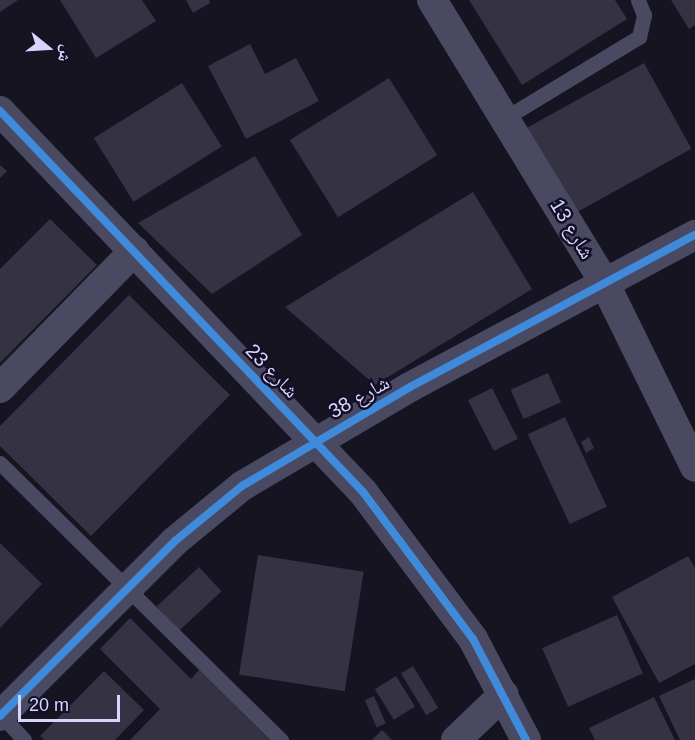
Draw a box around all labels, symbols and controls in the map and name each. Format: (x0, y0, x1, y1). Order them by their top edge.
north arrow (18, 18, 78, 78)
text: ش (55, 43, 76, 64)
street label: شارع 13 (545, 195, 599, 263)
street label: شارع 23 (241, 339, 303, 403)
street label: شارع 38 (324, 371, 394, 423)
scale bar (21, 683, 123, 721)
text: 20 m (29, 695, 69, 715)

